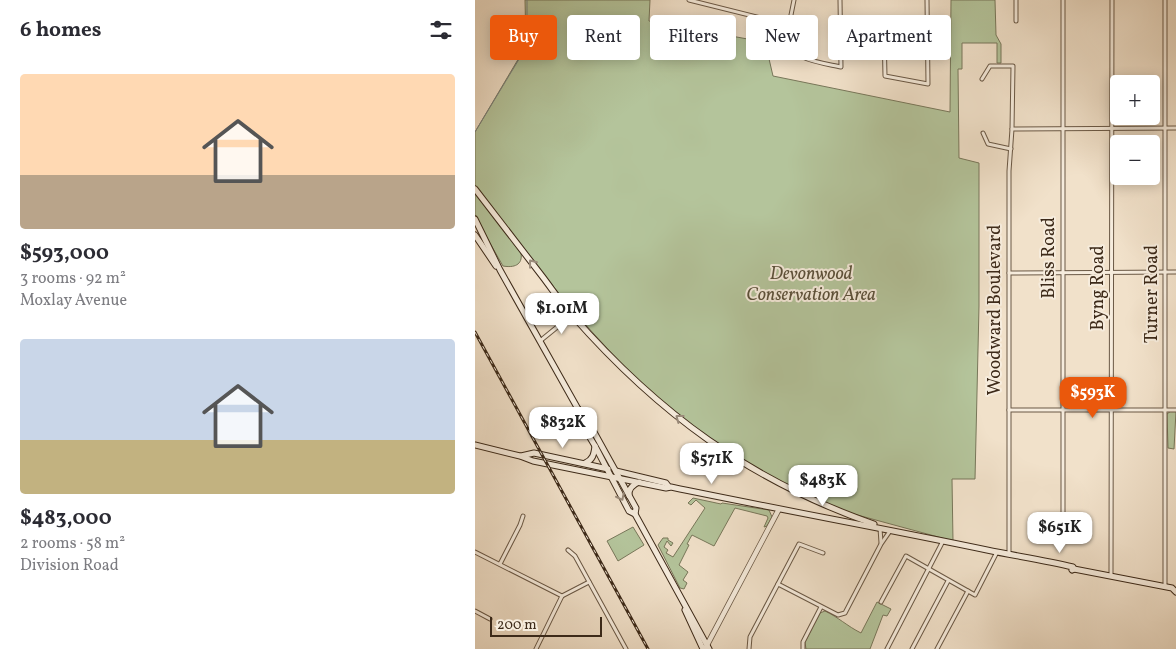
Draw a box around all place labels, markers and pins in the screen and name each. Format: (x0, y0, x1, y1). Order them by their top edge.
pin: $1.01M (521, 292, 603, 335)
pin: $593K (1058, 376, 1128, 419)
pin: $832K (528, 406, 598, 449)
pin: $571K (677, 442, 747, 485)
pin: $483K (788, 464, 858, 507)
pin: $651K (1025, 512, 1095, 554)

